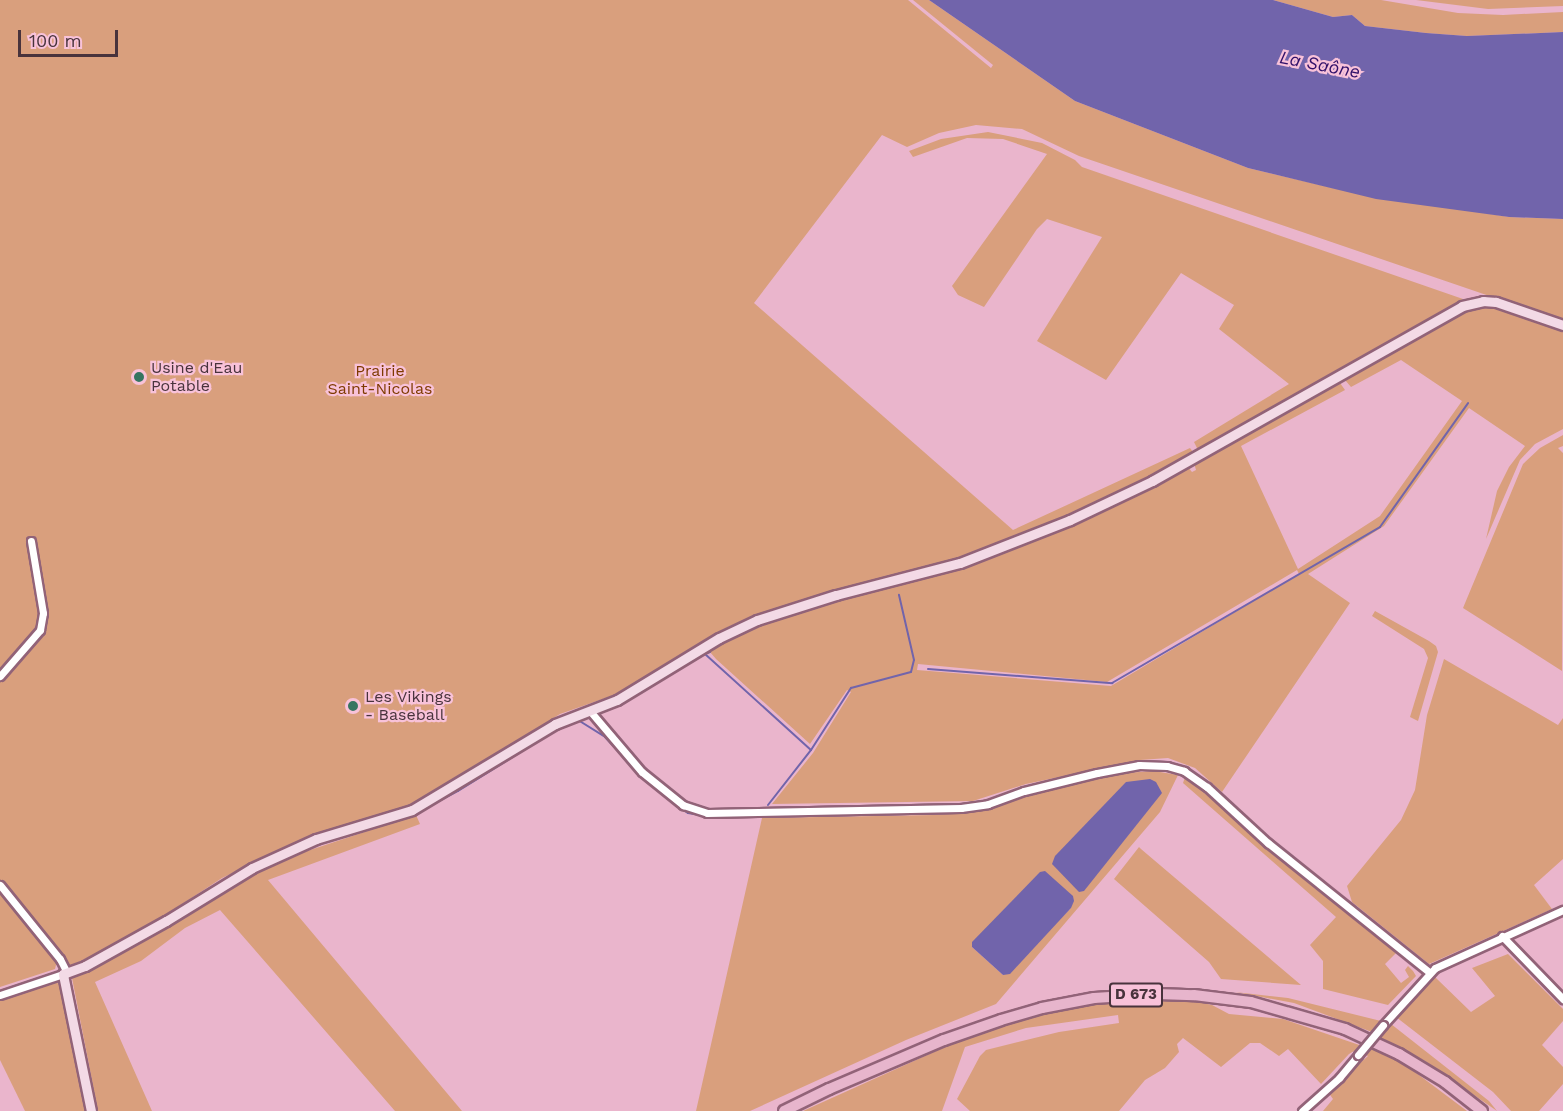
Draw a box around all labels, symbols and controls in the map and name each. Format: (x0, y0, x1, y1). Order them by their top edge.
scale bar (21, 18, 122, 56)
text: 100 m (29, 30, 82, 51)
water label: La Saône (1278, 47, 1362, 83)
place label: Usine d'Eau Potable (151, 358, 242, 396)
park label: Prairie Saint-Nicolas (328, 361, 432, 399)
marker: Usine d'Eau Potable (132, 370, 146, 384)
place label: Les Vikings - Baseball (365, 687, 452, 725)
marker: Les Vikings - Baseball (346, 699, 360, 713)
road number: D 673 (1109, 983, 1163, 1007)

